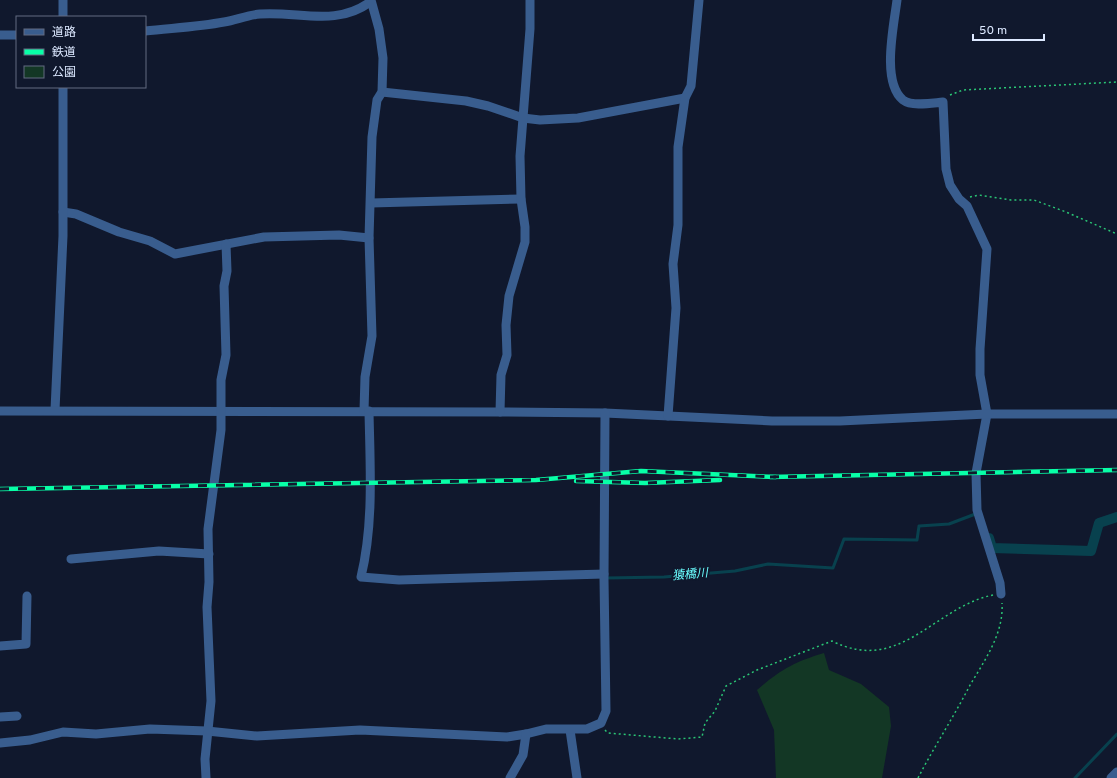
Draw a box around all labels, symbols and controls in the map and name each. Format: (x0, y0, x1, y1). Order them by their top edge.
legend (16, 16, 146, 88)
scale bar (973, 16, 1044, 42)
text: 50 m (979, 23, 1007, 39)
text: 道路 (52, 25, 76, 41)
text: 鉄道 (52, 45, 76, 61)
text: 公園 (52, 65, 76, 81)
water label: 猿橋川 (671, 565, 711, 585)

